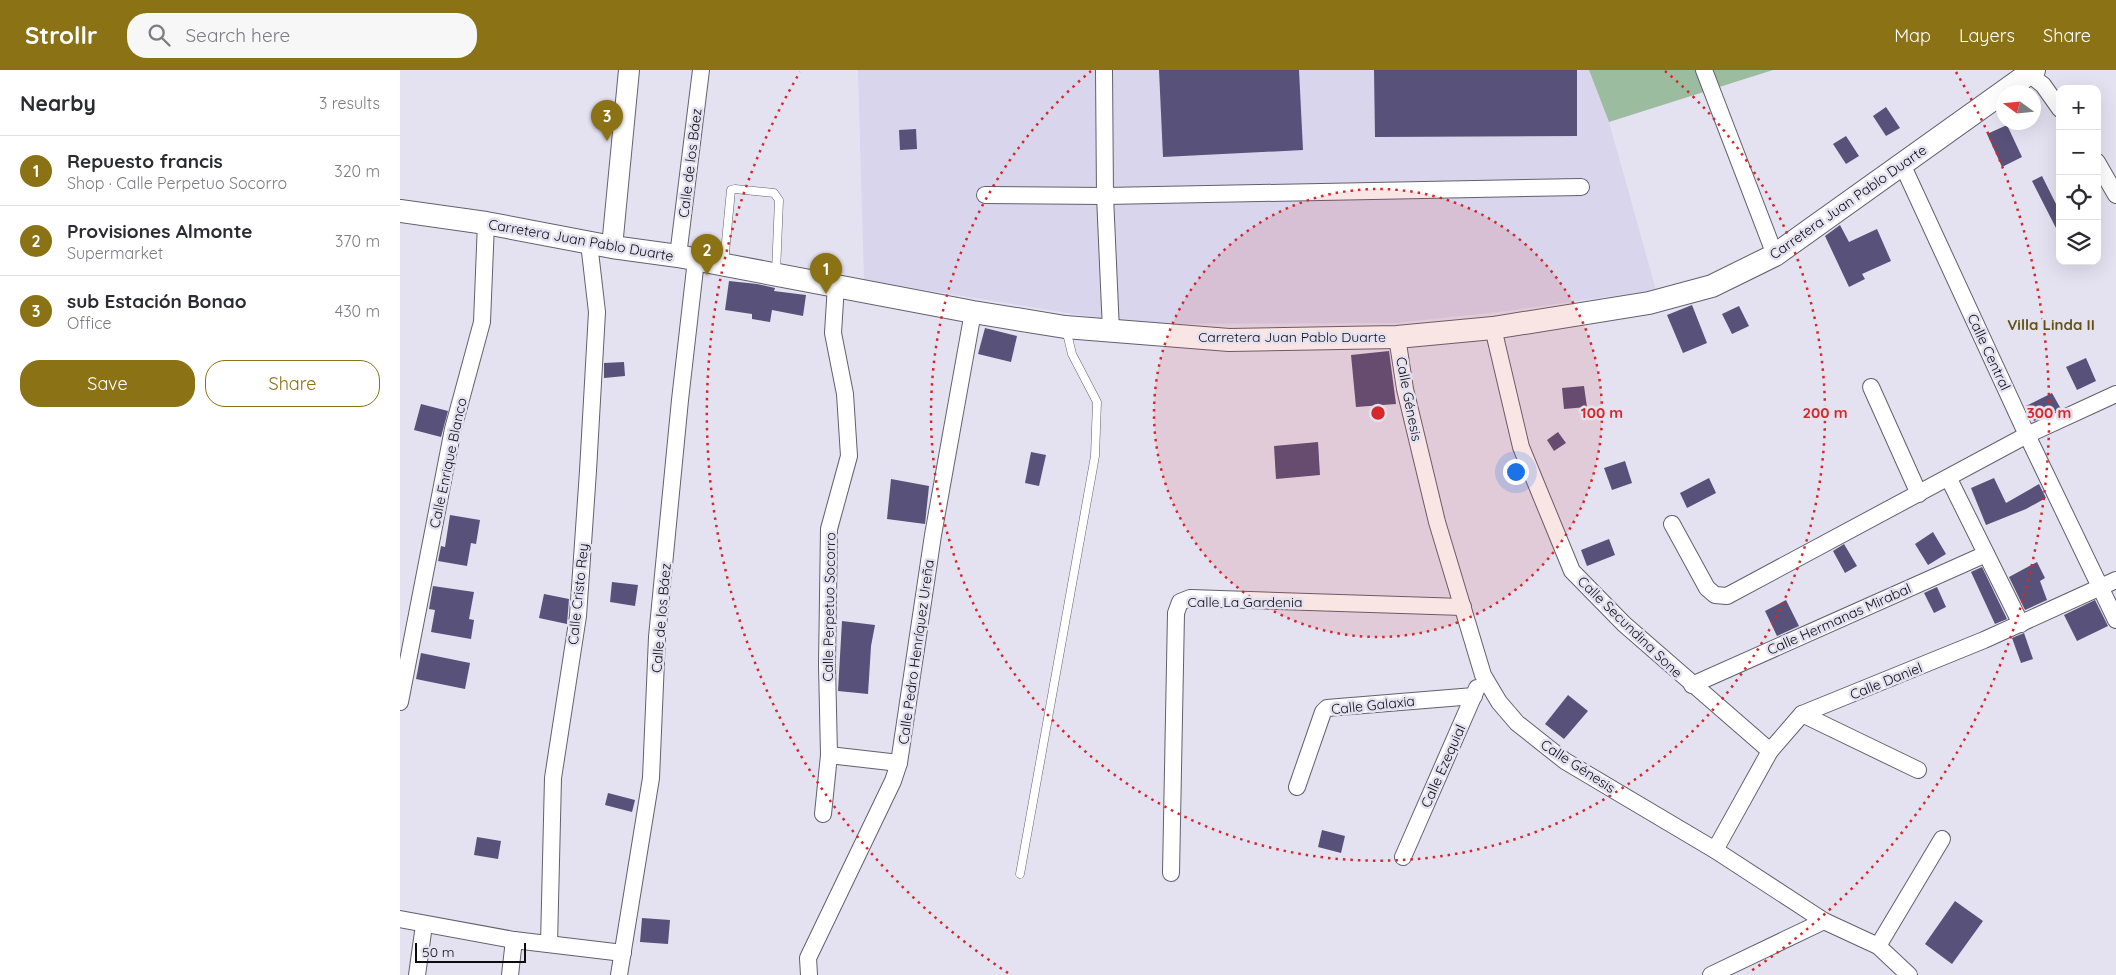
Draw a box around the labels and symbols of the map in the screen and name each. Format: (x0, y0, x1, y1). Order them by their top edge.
north arrow (1996, 85, 2041, 130)
pin: 3 (591, 100, 623, 141)
street label: Calle de los Báez (674, 107, 706, 219)
street label: Carretera Juan Pablo Duarte (1766, 141, 1930, 263)
street label: Carretera Juan Pablo Duarte (487, 215, 675, 265)
pin: 2 (691, 234, 723, 275)
pin: 1 (810, 253, 842, 294)
street label: Calle Central (1963, 311, 2015, 393)
district label: Villa Linda II (2007, 315, 2095, 334)
street label: Carretera Juan Pablo Duarte (1198, 328, 1386, 346)
street label: Calle Génesis (1392, 355, 1426, 443)
street label: Calle Enrique Blanco (425, 396, 471, 530)
text: 100 m (1581, 403, 1623, 422)
text: 200 m (1803, 403, 1848, 422)
text: 300 m (2027, 403, 2071, 422)
centre of rings (1369, 404, 1387, 422)
your location (1503, 459, 1529, 485)
street label: Calle Perpetuo Socorro (819, 532, 839, 682)
street label: Calle Cristo Rey (564, 542, 592, 646)
street label: Calle Pedro Henríquez Ureña (894, 558, 938, 746)
street label: Calle de los Báez (647, 562, 675, 674)
street label: Calle Secundina Sone (1574, 572, 1686, 682)
street label: Calle Hermanas Mirabal (1764, 579, 1914, 659)
street label: Calle La Gardenia (1188, 593, 1302, 611)
street label: Calle Daniel (1847, 658, 1925, 704)
street label: Calle Galaxia (1330, 692, 1416, 718)
street label: Calle Ezequial (1417, 722, 1469, 810)
street label: Calle Génesis (1537, 735, 1619, 797)
scale bar (415, 940, 526, 963)

